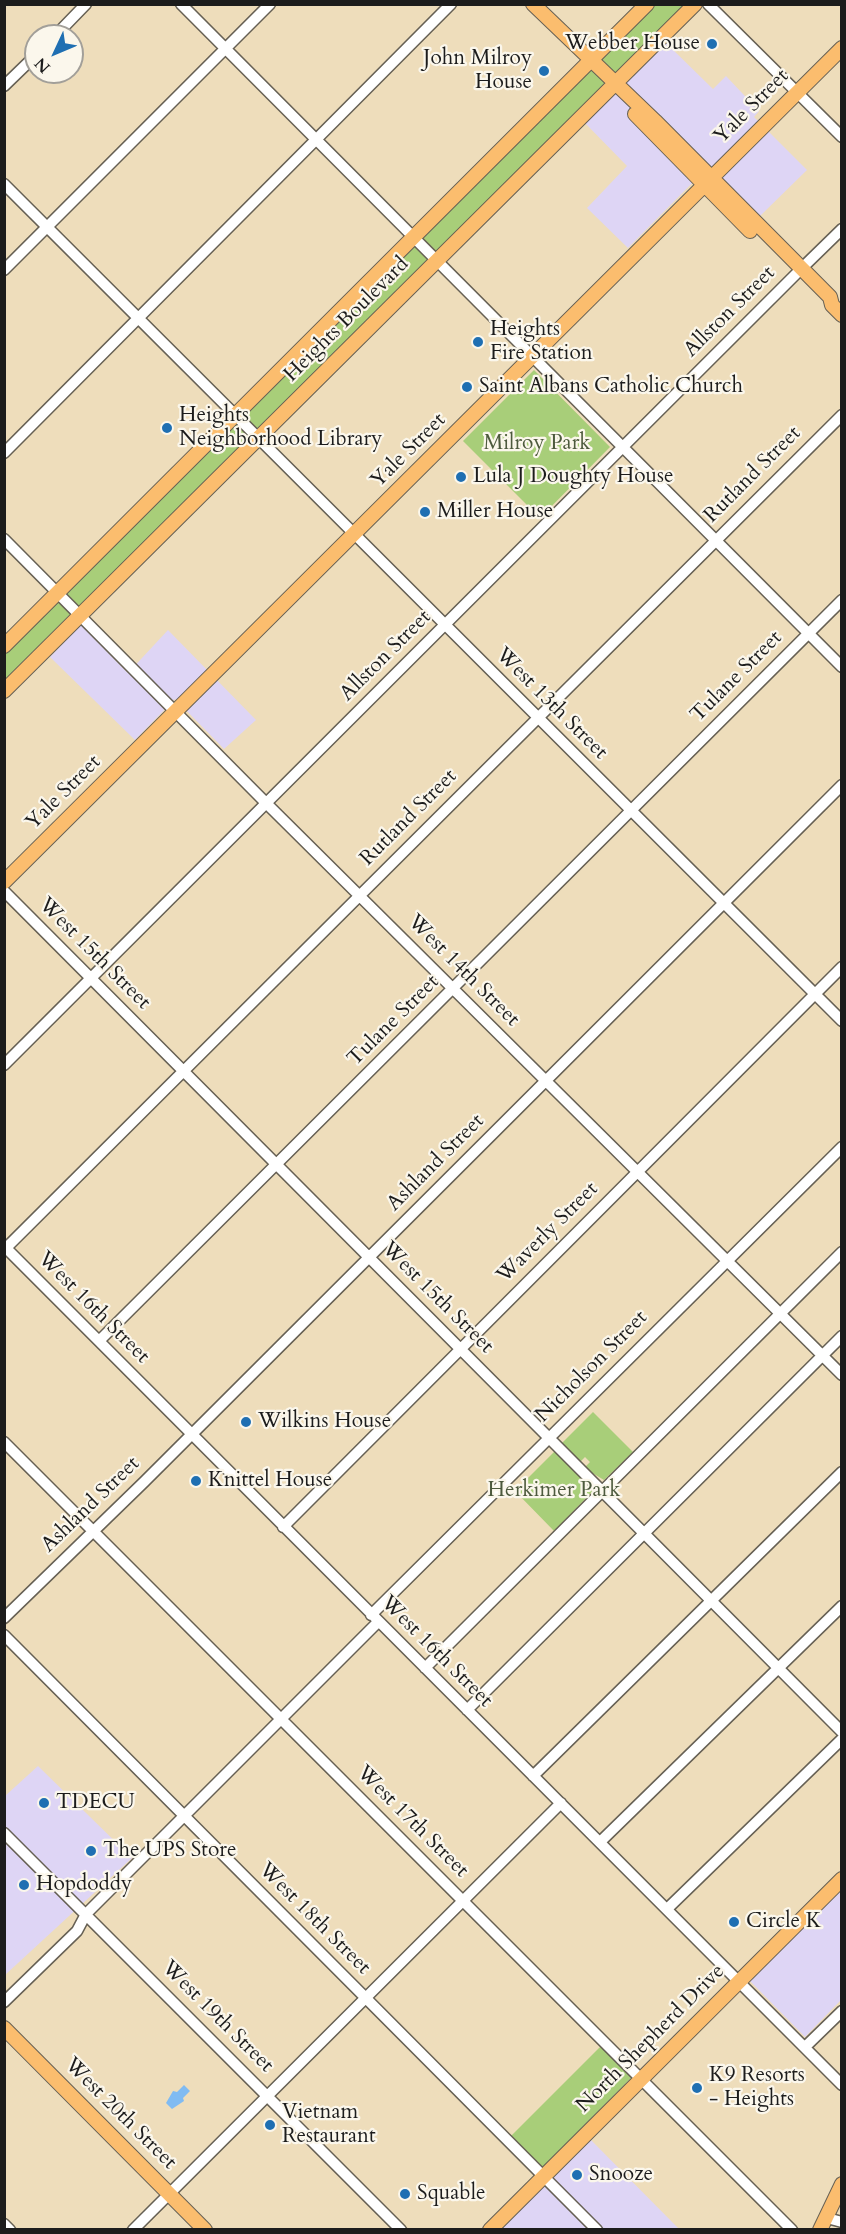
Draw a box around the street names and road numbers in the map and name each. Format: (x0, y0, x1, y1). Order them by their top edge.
street label: Yale Street (709, 64, 795, 150)
street label: Heights Boulevard (279, 252, 415, 388)
street label: Allston Street (679, 261, 781, 363)
street label: Yale Street (366, 408, 452, 494)
street label: Rutland Street (699, 421, 807, 529)
street label: Allston Street (335, 605, 437, 707)
street label: Tulane Street (686, 626, 788, 728)
street label: West 13th Street (490, 643, 612, 765)
street label: Yale Street (21, 750, 107, 836)
street label: Rutland Street (355, 764, 463, 872)
street label: West 15th Street (33, 893, 155, 1015)
street label: West 14th Street (402, 910, 524, 1032)
street label: Tulane Street (343, 970, 445, 1072)
street label: Ashland Street (382, 1109, 490, 1217)
street label: Waverly Street (492, 1177, 604, 1289)
street label: West 15th Street (376, 1237, 498, 1359)
street label: West 16th Street (32, 1247, 154, 1369)
street label: Nicholson Street (531, 1306, 653, 1428)
street label: Ashland Street (37, 1452, 145, 1558)
street label: West 16th Street (375, 1591, 497, 1713)
street label: West 17th Street (351, 1761, 473, 1883)
street label: West 18th Street (253, 1858, 375, 1980)
street label: West 19th Street (156, 1956, 278, 2078)
street label: North Shepherd Drive (571, 1959, 731, 2119)
street label: West 20th Street (59, 2053, 181, 2175)

